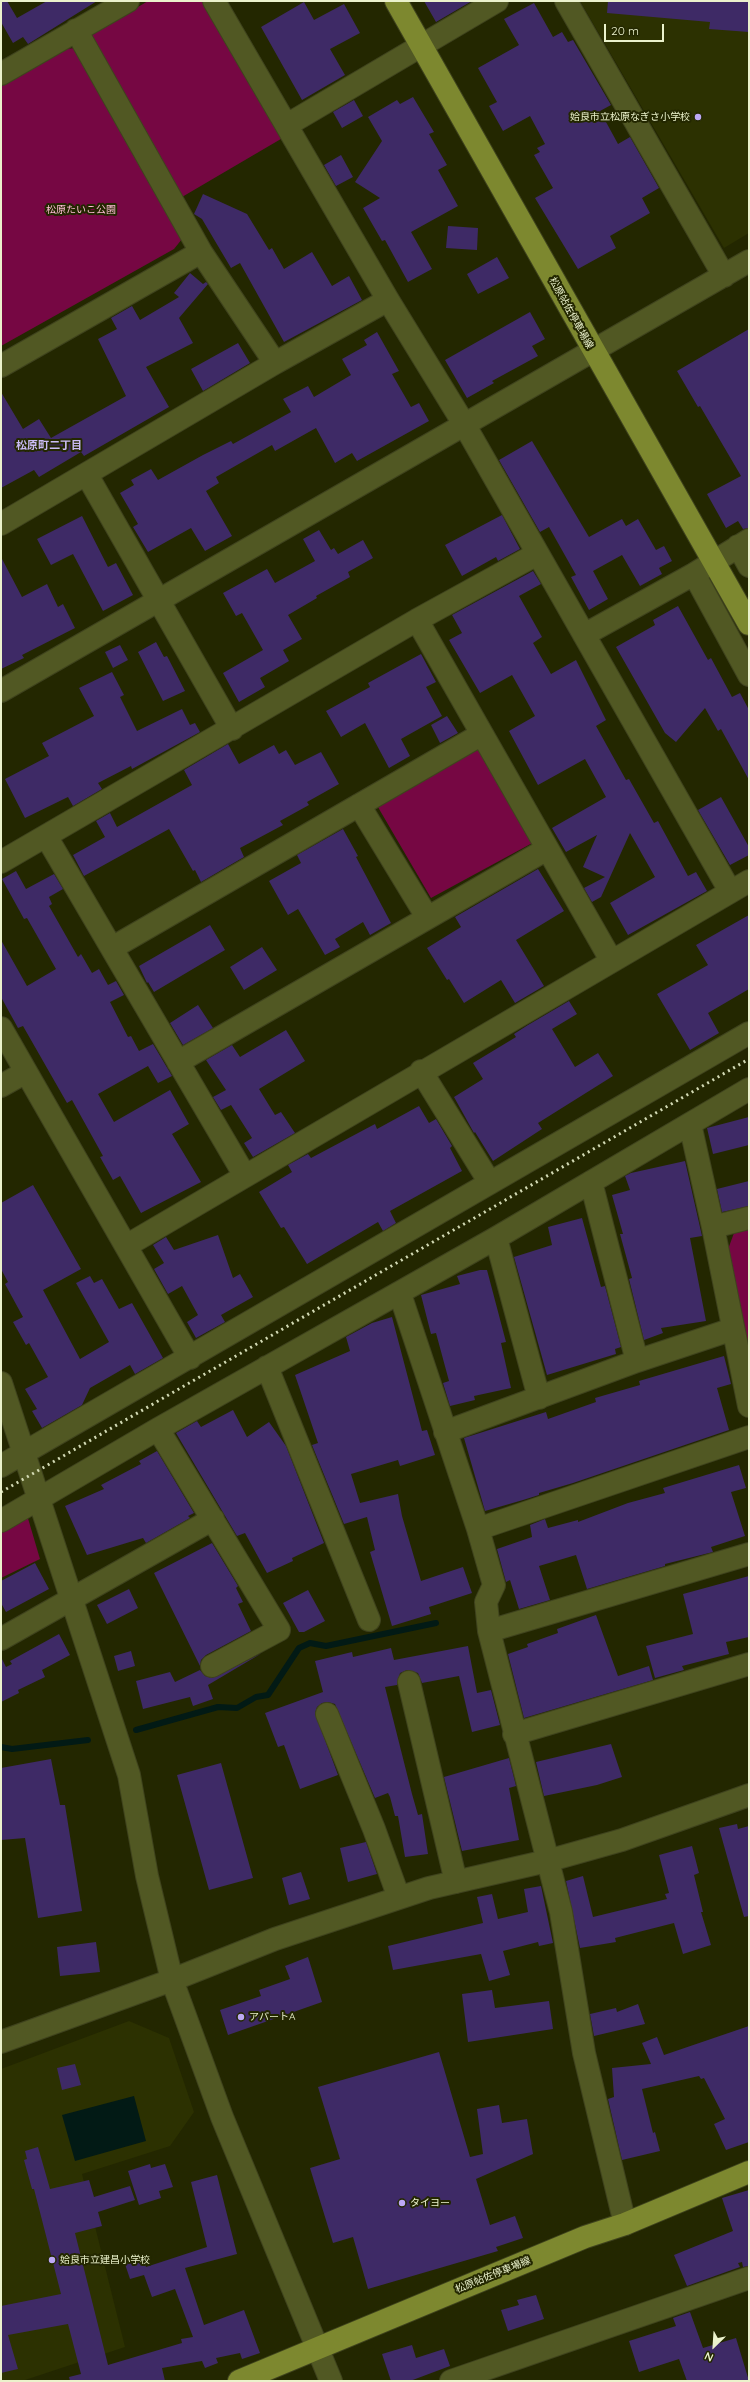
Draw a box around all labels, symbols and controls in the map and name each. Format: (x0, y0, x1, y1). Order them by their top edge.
scale bar (606, 16, 666, 42)
text: 20 m (611, 23, 639, 38)
place label: 姶良市立松原なぎさ小学校 (570, 111, 690, 123)
marker: 姶良市立松原なぎさ小学校 (693, 112, 703, 122)
park label: 松原たいこ公園 (46, 204, 116, 216)
street label: 松原帖佐停車場線 (546, 275, 596, 351)
district label: 松原町二丁目 (16, 439, 82, 453)
place label: アパートA (249, 2011, 295, 2023)
marker: アパートA (236, 2012, 246, 2022)
place label: タイヨー (410, 2197, 450, 2209)
marker: タイヨー (397, 2198, 407, 2208)
place label: 姶良市立建昌小学校 (60, 2254, 150, 2266)
street label: 松原帖佐停車場線 (454, 2254, 532, 2296)
marker: 姶良市立建昌小学校 (47, 2255, 57, 2265)
north arrow (694, 2326, 734, 2366)
text: N (702, 2349, 716, 2365)

